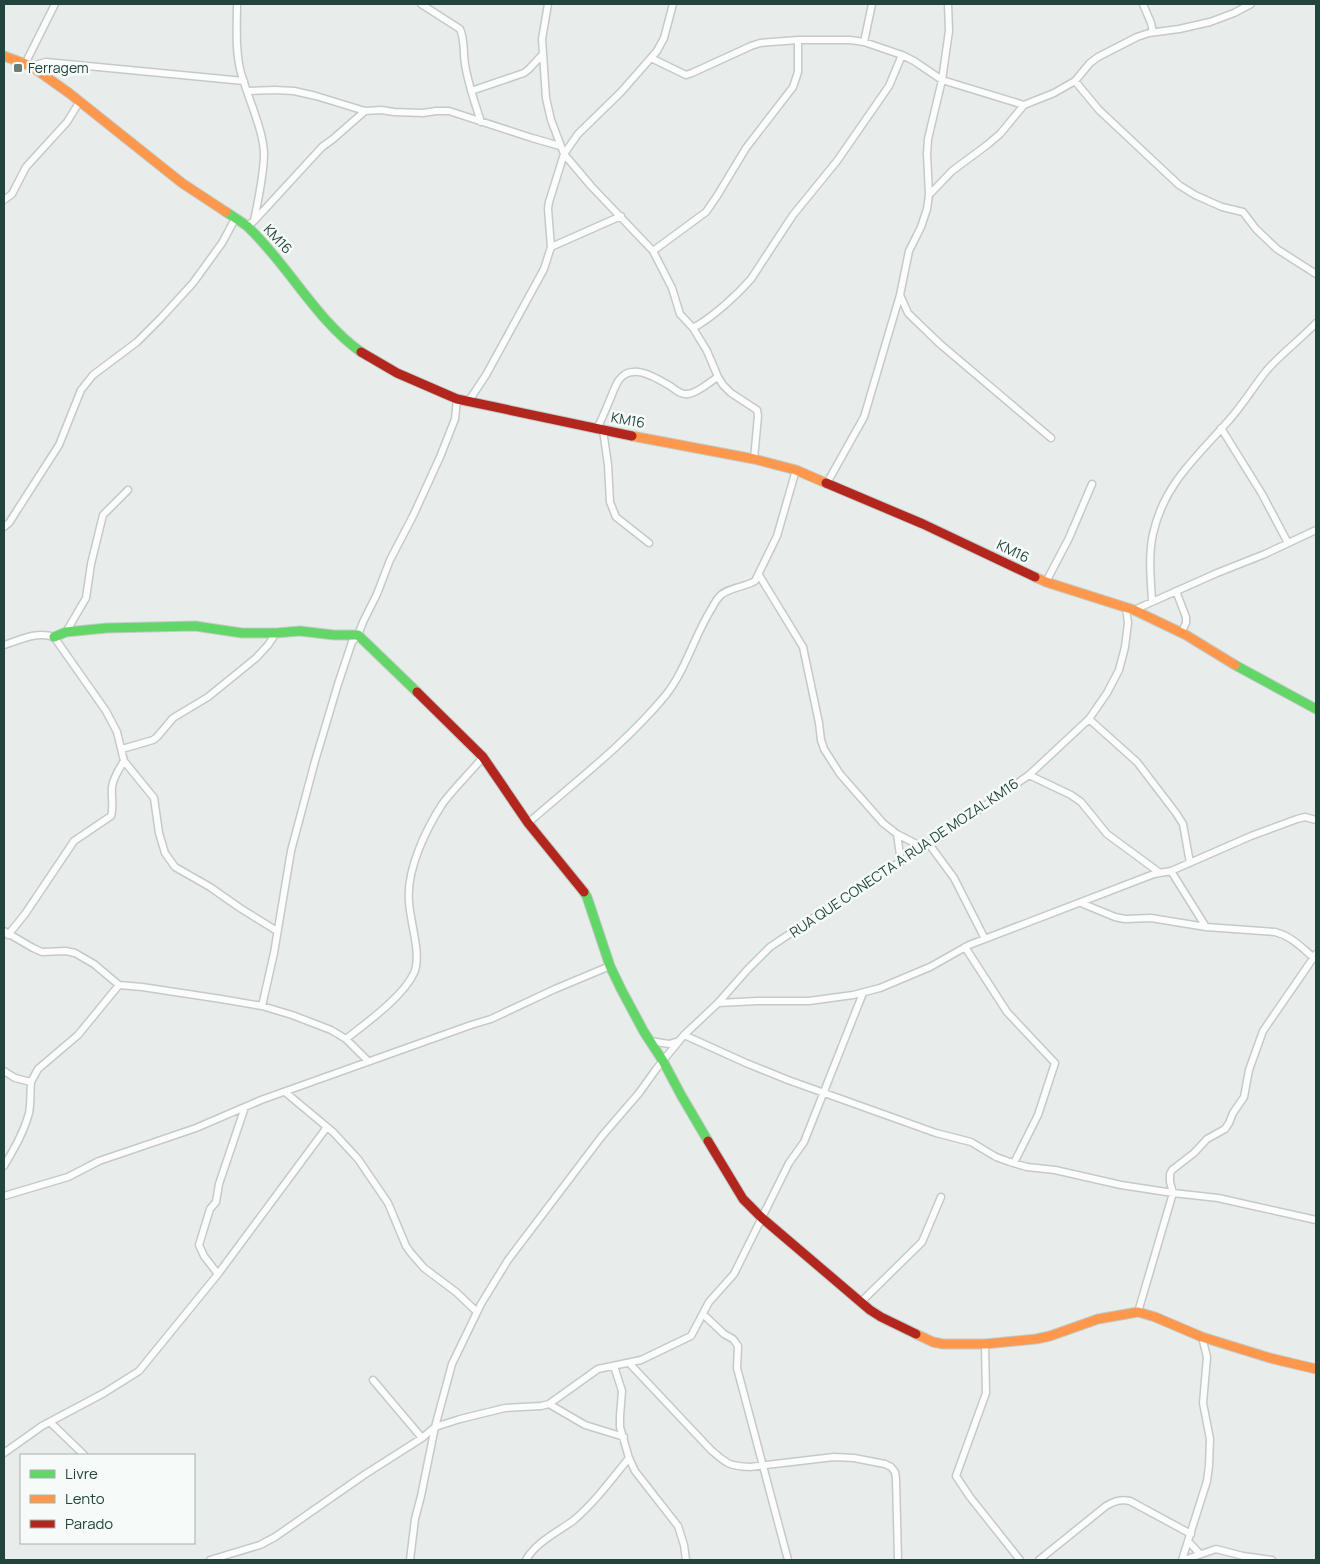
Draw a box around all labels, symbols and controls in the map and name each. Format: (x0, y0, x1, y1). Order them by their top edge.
place label: Ferragem (28, 58, 89, 77)
marker: Ferragem (12, 62, 24, 74)
street label: KM16 (260, 220, 297, 258)
street label: KM16 (610, 407, 647, 432)
street label: KM16 (994, 535, 1033, 567)
street label: RUA QUE CONECTA A RUA DE MOZAL KM16 (786, 774, 1022, 942)
legend (20, 1454, 195, 1544)
text: Livre (65, 1463, 98, 1484)
text: Lento (65, 1488, 105, 1509)
text: Parado (65, 1513, 113, 1534)

